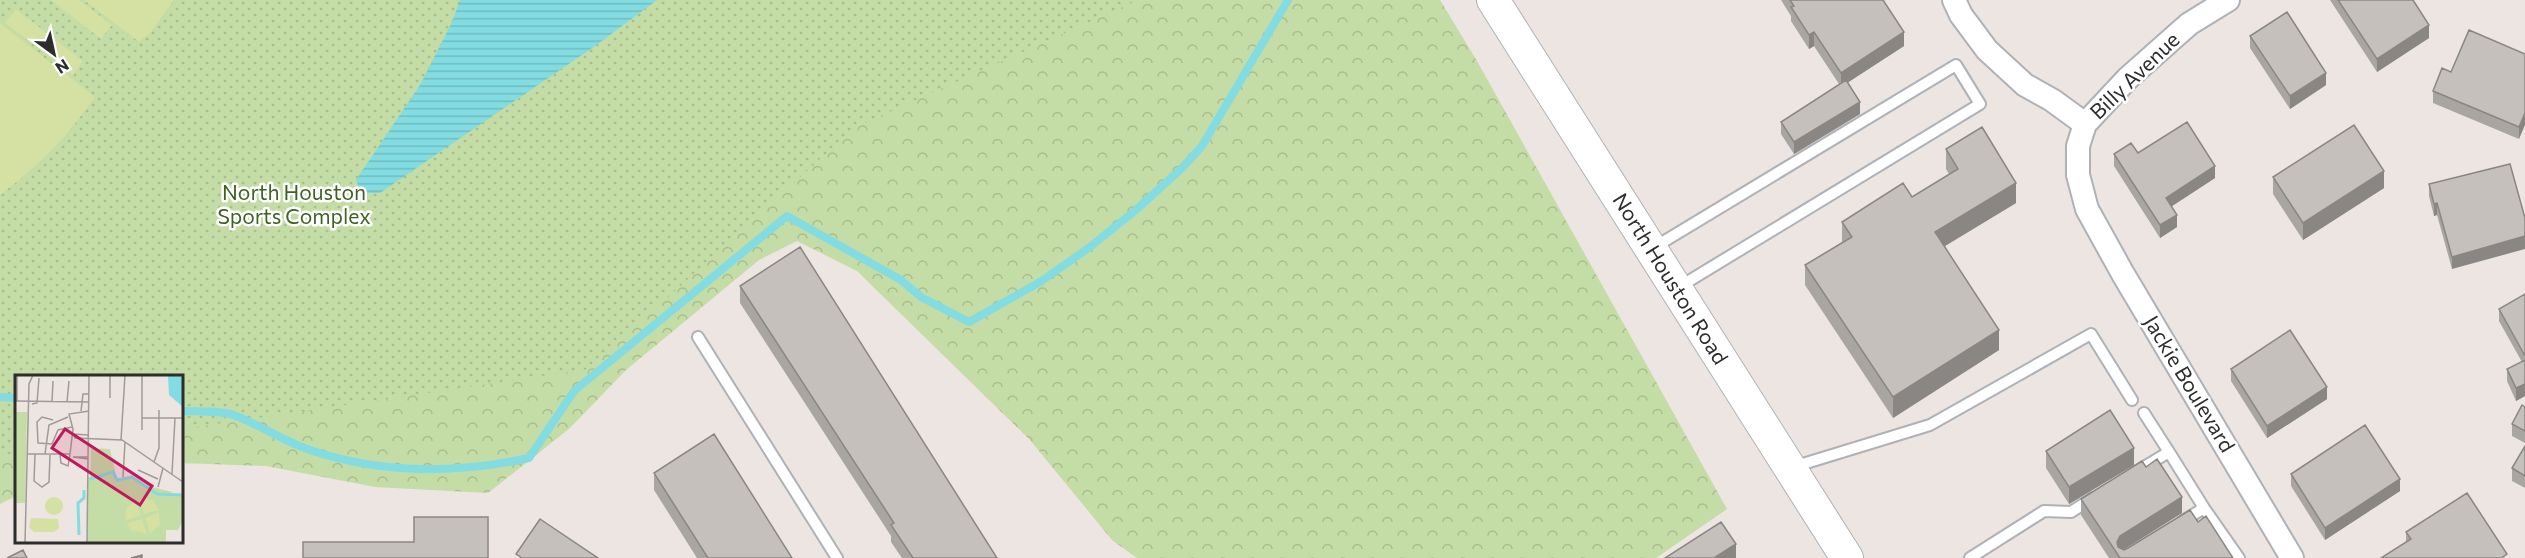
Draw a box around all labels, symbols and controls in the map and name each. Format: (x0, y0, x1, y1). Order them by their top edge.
north arrow (24, 24, 84, 84)
street label: Billy Avenue (2084, 26, 2184, 124)
text: N (52, 56, 73, 78)
park label: North Houston Sports Complex (217, 179, 371, 228)
street label: North Houston Road (1608, 188, 1734, 368)
street label: Jackie Boulevard (2140, 310, 2241, 456)
inset map (15, 375, 183, 543)

